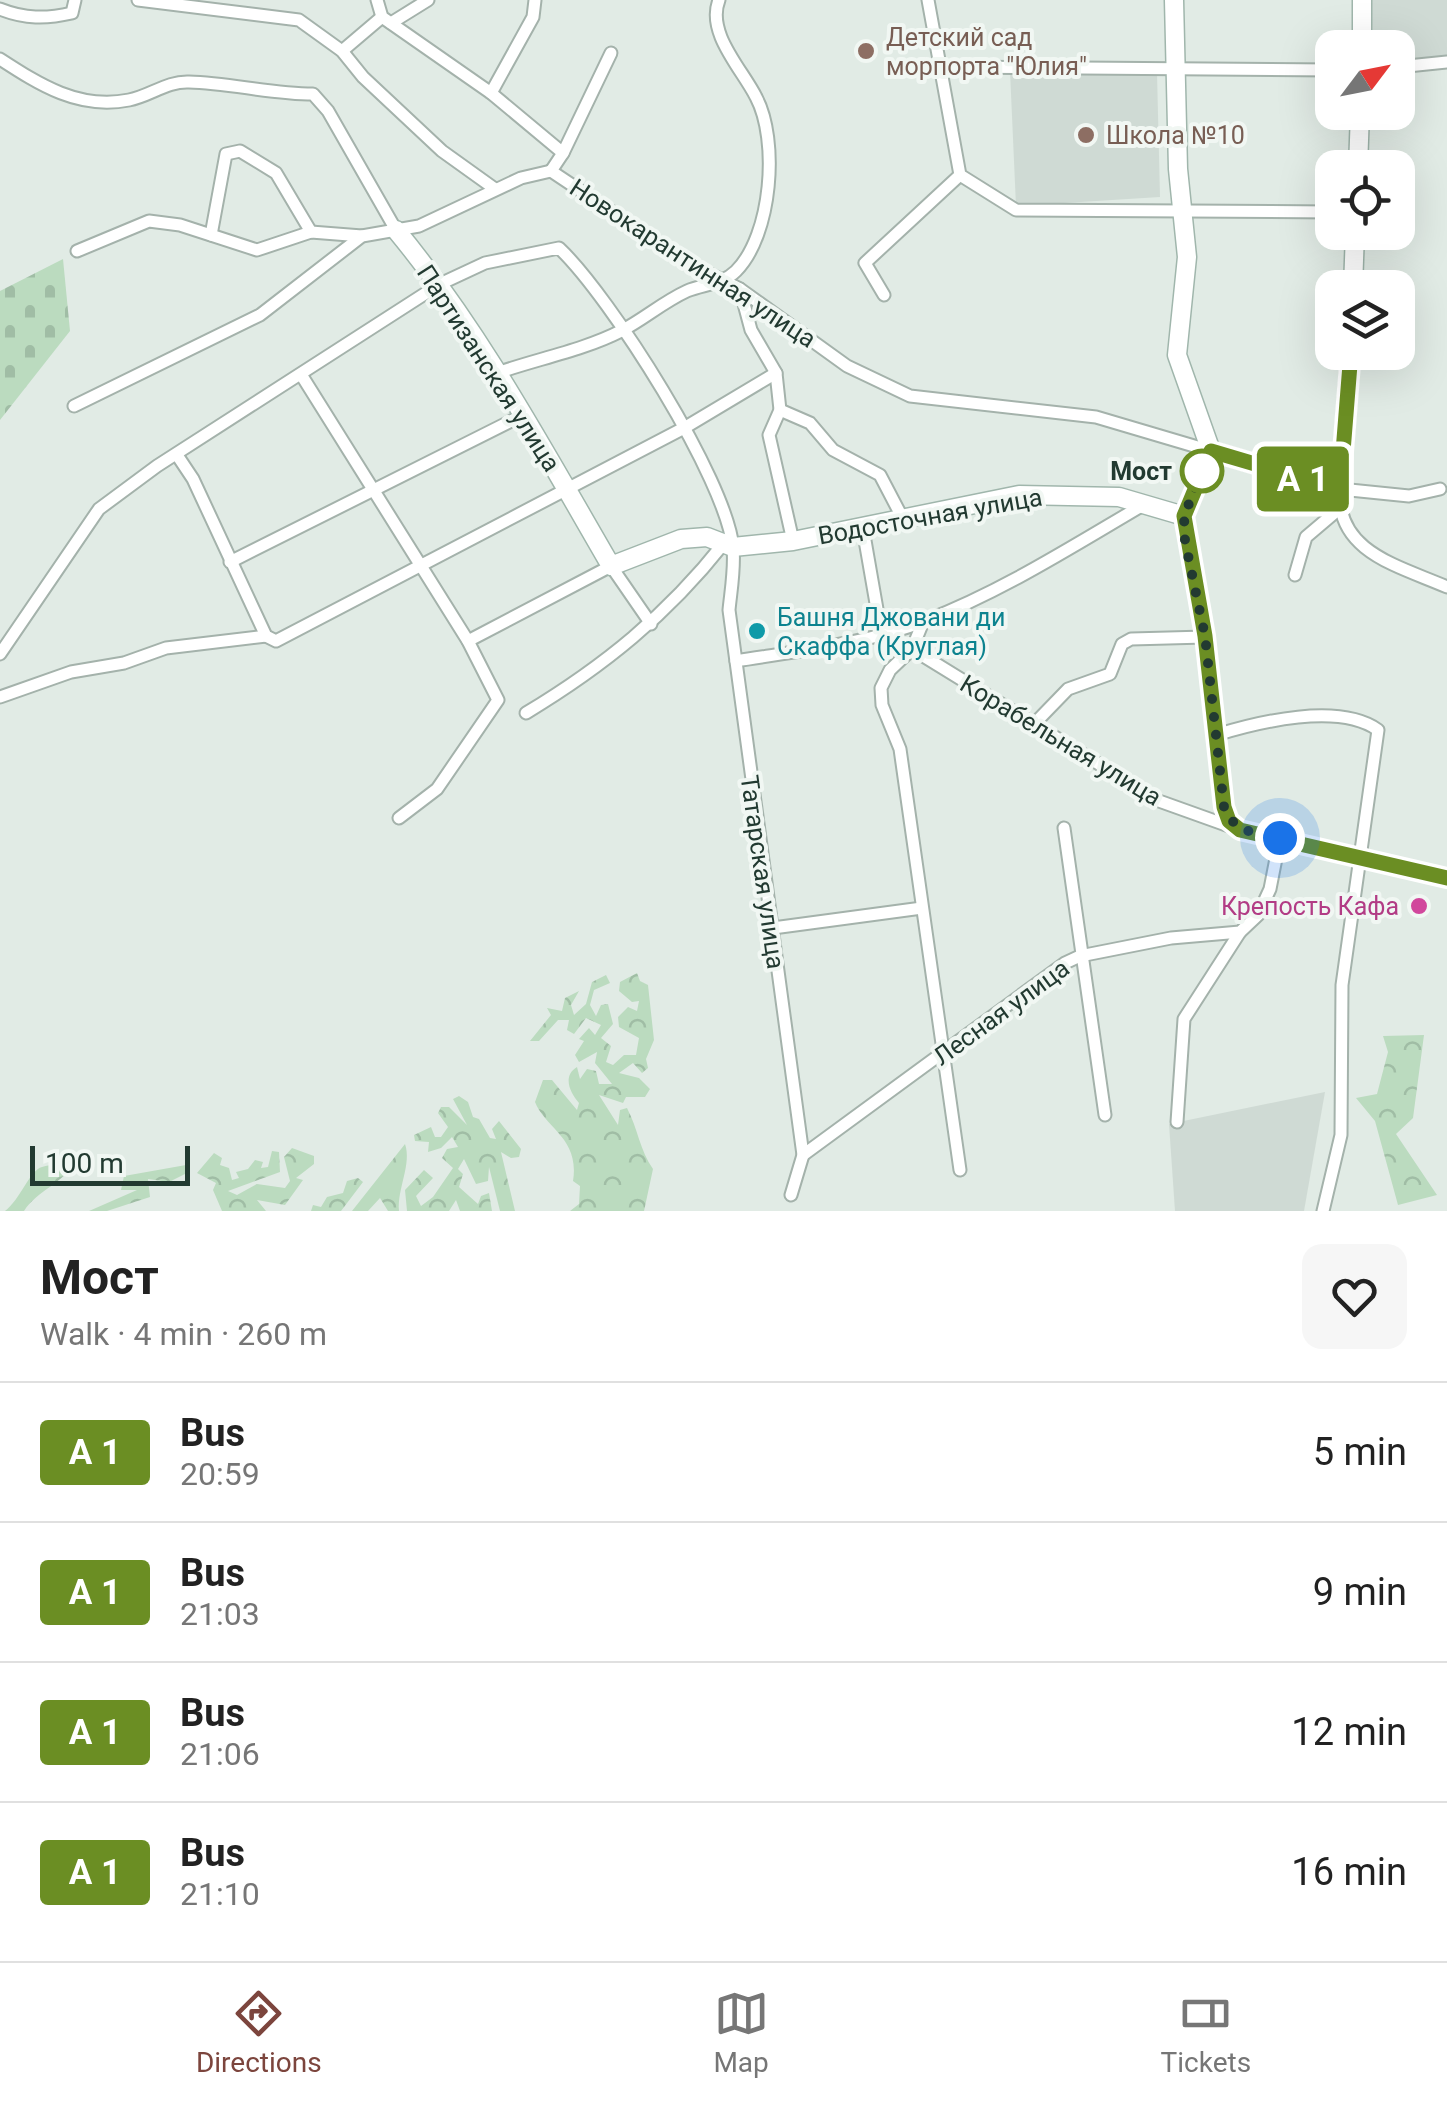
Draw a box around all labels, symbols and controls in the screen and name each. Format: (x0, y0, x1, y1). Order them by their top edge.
place label: Детский сад морпорта "Юлия" (886, 23, 1087, 81)
north arrow (1315, 30, 1415, 130)
map controls (1315, 30, 1415, 370)
marker: Детский сад морпорта "Юлия" (855, 40, 877, 62)
place label: Школа №10 (1106, 121, 1245, 150)
marker: Школа №10 (1075, 124, 1097, 146)
button: locate (1315, 150, 1415, 250)
street label: Новокарантинная улица (564, 173, 821, 354)
street label: Партизанская улица (411, 260, 566, 477)
button: layers (1315, 270, 1415, 370)
line badge: A 1 (1246, 446, 1360, 512)
marker: Мост (1181, 450, 1223, 492)
place label: Мост (1110, 457, 1172, 486)
text: A 1 (1277, 459, 1329, 500)
street label: Водосточная улица (816, 482, 1045, 551)
place label: Башня Джовани ди Скаффа (Круглая) (777, 603, 1005, 661)
marker: Башня Джовани ди Скаффа (Круглая) (746, 620, 768, 642)
street label: Корабельная улица (955, 669, 1166, 812)
street label: Татарская улица (735, 773, 790, 971)
your location (1255, 813, 1305, 863)
place label: Крепость Кафа (1221, 892, 1399, 921)
marker: Крепость Кафа (1408, 895, 1430, 917)
street label: Лесная улица (928, 953, 1075, 1071)
scale bar (30, 1141, 190, 1186)
text: 100 m (45, 1147, 124, 1180)
button: heart (1302, 1244, 1407, 1349)
text: Мост (40, 1249, 159, 1306)
text: Walk · 4 min · 260 m (40, 1315, 327, 1353)
text: Bus (180, 1411, 245, 1455)
text: 5 min (1313, 1430, 1407, 1474)
text: A 1 (69, 1432, 121, 1473)
text: 20:59 (180, 1455, 260, 1493)
text: Bus (180, 1551, 245, 1595)
text: 9 min (1313, 1570, 1407, 1614)
text: A 1 (69, 1572, 121, 1613)
text: 21:03 (180, 1595, 260, 1633)
text: Bus (180, 1691, 245, 1735)
text: 12 min (1291, 1710, 1407, 1754)
text: A 1 (69, 1712, 121, 1753)
text: 21:06 (180, 1735, 260, 1773)
text: Bus (180, 1831, 245, 1875)
text: 16 min (1291, 1850, 1407, 1894)
text: A 1 (69, 1852, 121, 1893)
text: 21:10 (180, 1875, 260, 1913)
tab: Directions (196, 1986, 322, 2079)
tab: Map (713, 1986, 769, 2079)
tab: Tickets (1161, 1986, 1251, 2079)

